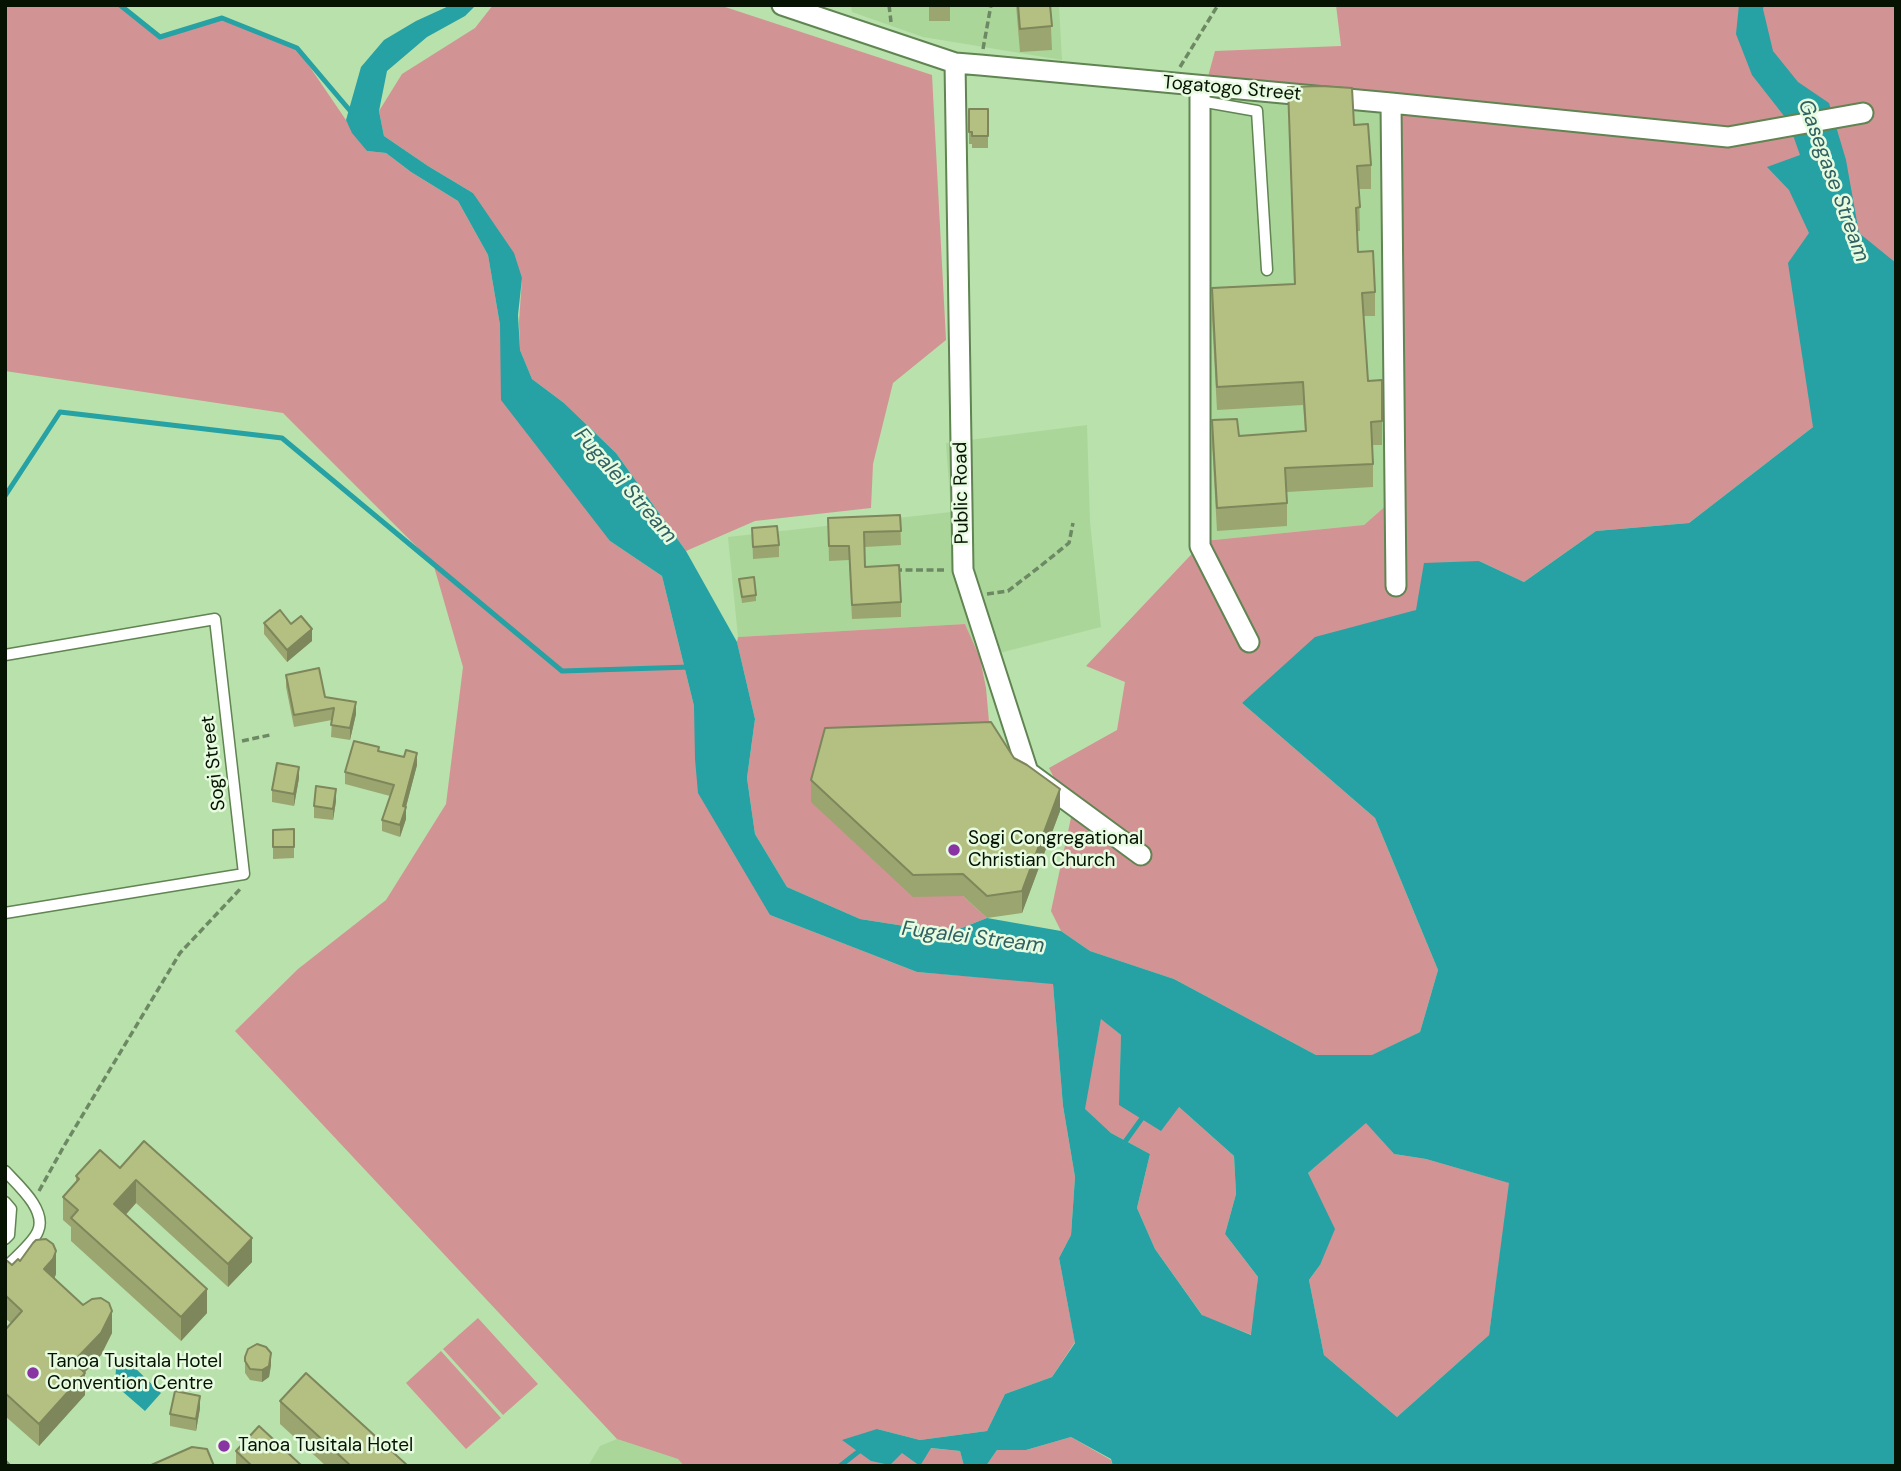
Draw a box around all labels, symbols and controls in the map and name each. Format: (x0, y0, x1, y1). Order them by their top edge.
street label: Togatogo Street (1162, 72, 1302, 106)
water label: Gasegase Stream (1792, 96, 1874, 266)
water label: Fugalei Stream (568, 423, 682, 549)
street label: Public Road (950, 441, 974, 545)
street label: Sogi Street (197, 714, 231, 812)
place label: Sogi Congregational Christian Church (968, 828, 1143, 872)
marker: Sogi Congregational Christian Church (946, 842, 962, 858)
water label: Fugalei Stream (900, 917, 1046, 959)
place label: Tanoa Tusitala Hotel Convention Centre (47, 1351, 222, 1395)
marker: Tanoa Tusitala Hotel Convention Centre (25, 1365, 41, 1381)
place label: Tanoa Tusitala Hotel (238, 1435, 413, 1457)
marker: Tanoa Tusitala Hotel (216, 1438, 232, 1454)

